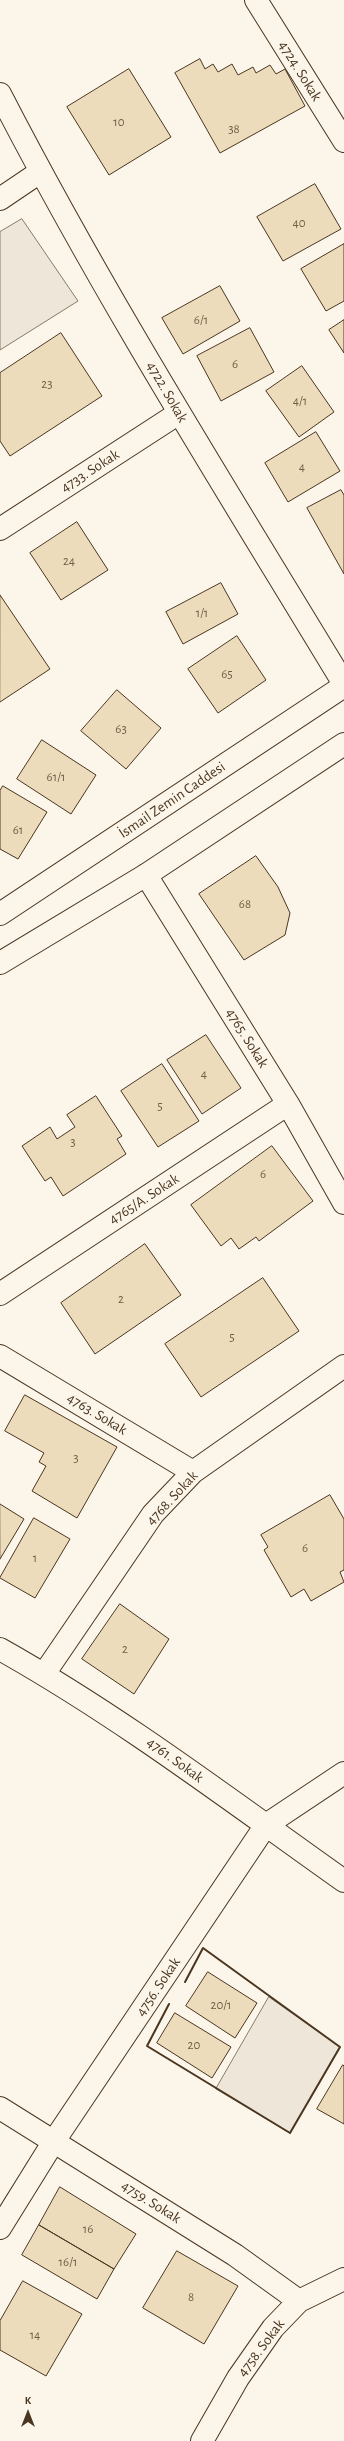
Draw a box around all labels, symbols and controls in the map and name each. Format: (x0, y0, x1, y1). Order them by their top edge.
street label: 4724. Sokak (274, 37, 326, 105)
house number: 10 (113, 114, 125, 130)
house number: 38 (228, 121, 240, 137)
house number: 40 (292, 215, 306, 231)
house number: 6/1 (194, 312, 208, 328)
house number: 6 (232, 356, 238, 372)
street label: 4722. Sokak (142, 358, 192, 426)
house number: 23 (41, 376, 53, 392)
house number: 4/1 (293, 393, 307, 409)
street label: 4733. Sokak (57, 445, 123, 497)
house number: 4 (299, 459, 305, 475)
house number: 24 (63, 553, 75, 569)
house number: 1/1 (196, 605, 208, 621)
house number: 65 (221, 666, 233, 682)
house number: 63 (115, 721, 127, 737)
street label: İsmail Zemin Caddesi (115, 758, 229, 842)
house number: 61/1 (47, 769, 65, 785)
house number: 61 (13, 822, 23, 838)
house number: 68 (239, 896, 251, 912)
street label: 4765. Sokak (222, 1005, 272, 1071)
house number: 4 (201, 1066, 207, 1082)
house number: 5 (157, 1098, 163, 1114)
house number: 3 (70, 1134, 76, 1150)
house number: 6 (260, 1166, 266, 1182)
street label: 4765/A. Sokak (105, 1170, 183, 1228)
house number: 2 (118, 1291, 124, 1307)
house number: 5 (229, 1329, 235, 1345)
street label: 4763. Sokak (64, 1389, 130, 1439)
house number: 3 (73, 1450, 79, 1466)
street label: 4768. Sokak (142, 1467, 202, 1529)
house number: 6 (302, 1540, 308, 1556)
house number: 1 (33, 1550, 37, 1566)
house number: 2 (122, 1641, 128, 1657)
street label: 4761. Sokak (143, 1733, 207, 1787)
street label: 4756. Sokak (132, 1954, 184, 2020)
house number: 20/1 (211, 1997, 231, 2013)
house number: 20 (188, 2037, 200, 2053)
street label: 4759. Sokak (118, 2177, 184, 2227)
house number: 16 (83, 2221, 93, 2237)
house number: 16/1 (59, 2254, 77, 2270)
house number: 8 (188, 2289, 194, 2305)
street label: 4758. Sokak (234, 2316, 288, 2380)
house number: 14 (30, 2327, 40, 2343)
north arrow (8, 2393, 48, 2433)
text: K (25, 2395, 31, 2406)

